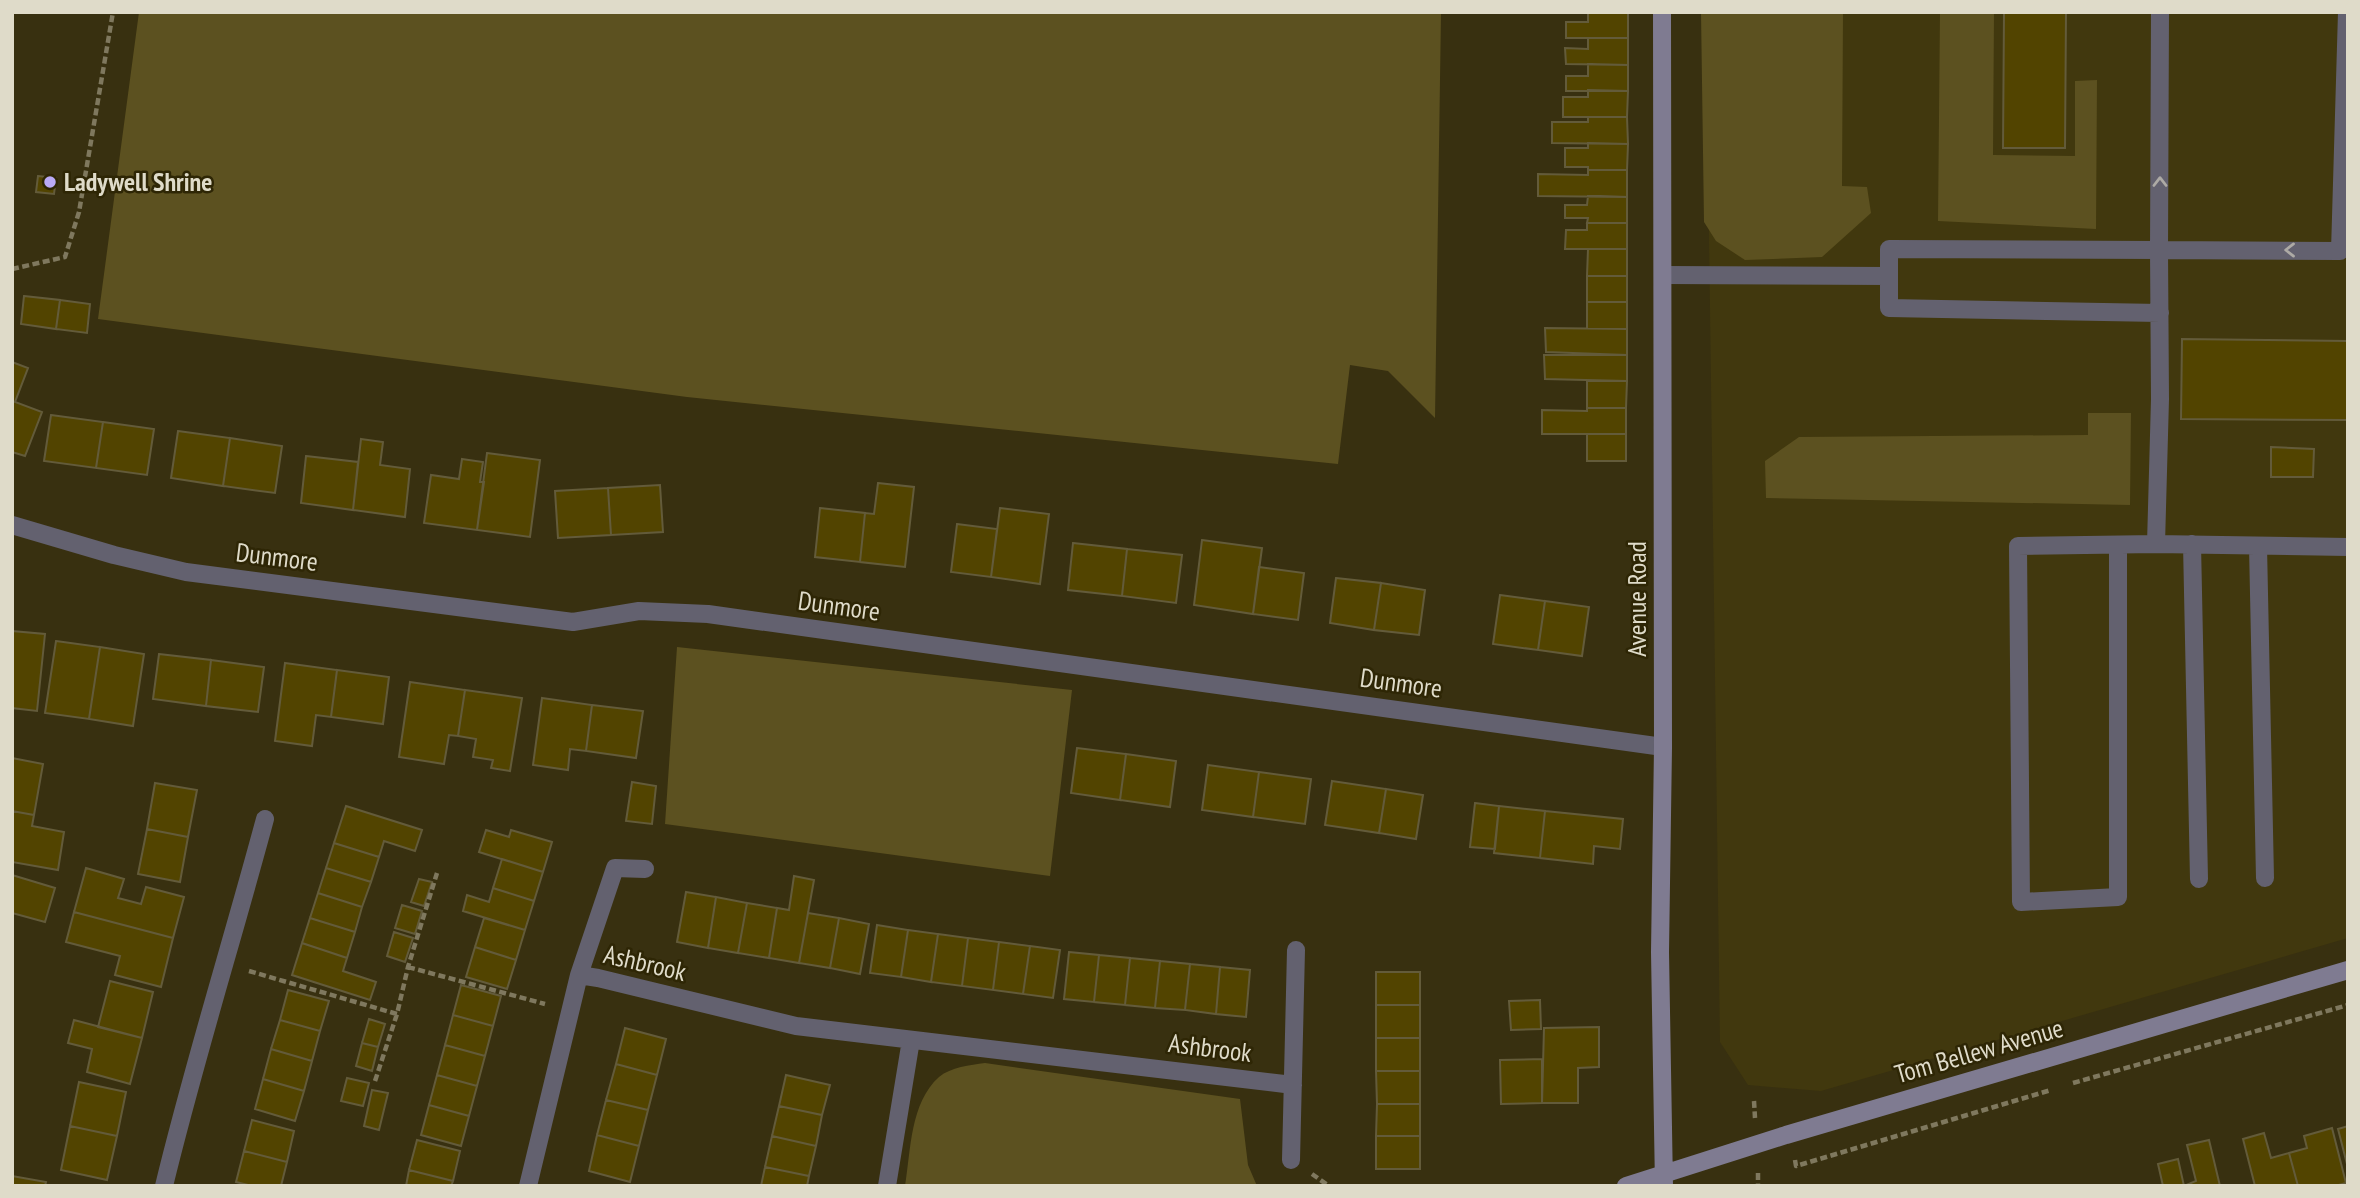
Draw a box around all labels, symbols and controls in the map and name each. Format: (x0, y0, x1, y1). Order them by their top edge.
place label: Ladywell Shrine (64, 165, 212, 198)
marker: Ladywell Shrine (42, 174, 58, 190)
one-way arrow (2152, 176, 2167, 187)
one-way arrow (2284, 242, 2295, 258)
street label: Dunmore (234, 535, 320, 578)
street label: Avenue Road (1620, 541, 1653, 657)
street label: Dunmore (796, 583, 882, 628)
street label: Dunmore (1358, 660, 1444, 705)
street label: Ashbrook (601, 937, 690, 988)
street label: Tom Bellew Avenue (1891, 1011, 2067, 1090)
street label: Ashbrook (1167, 1026, 1254, 1069)

